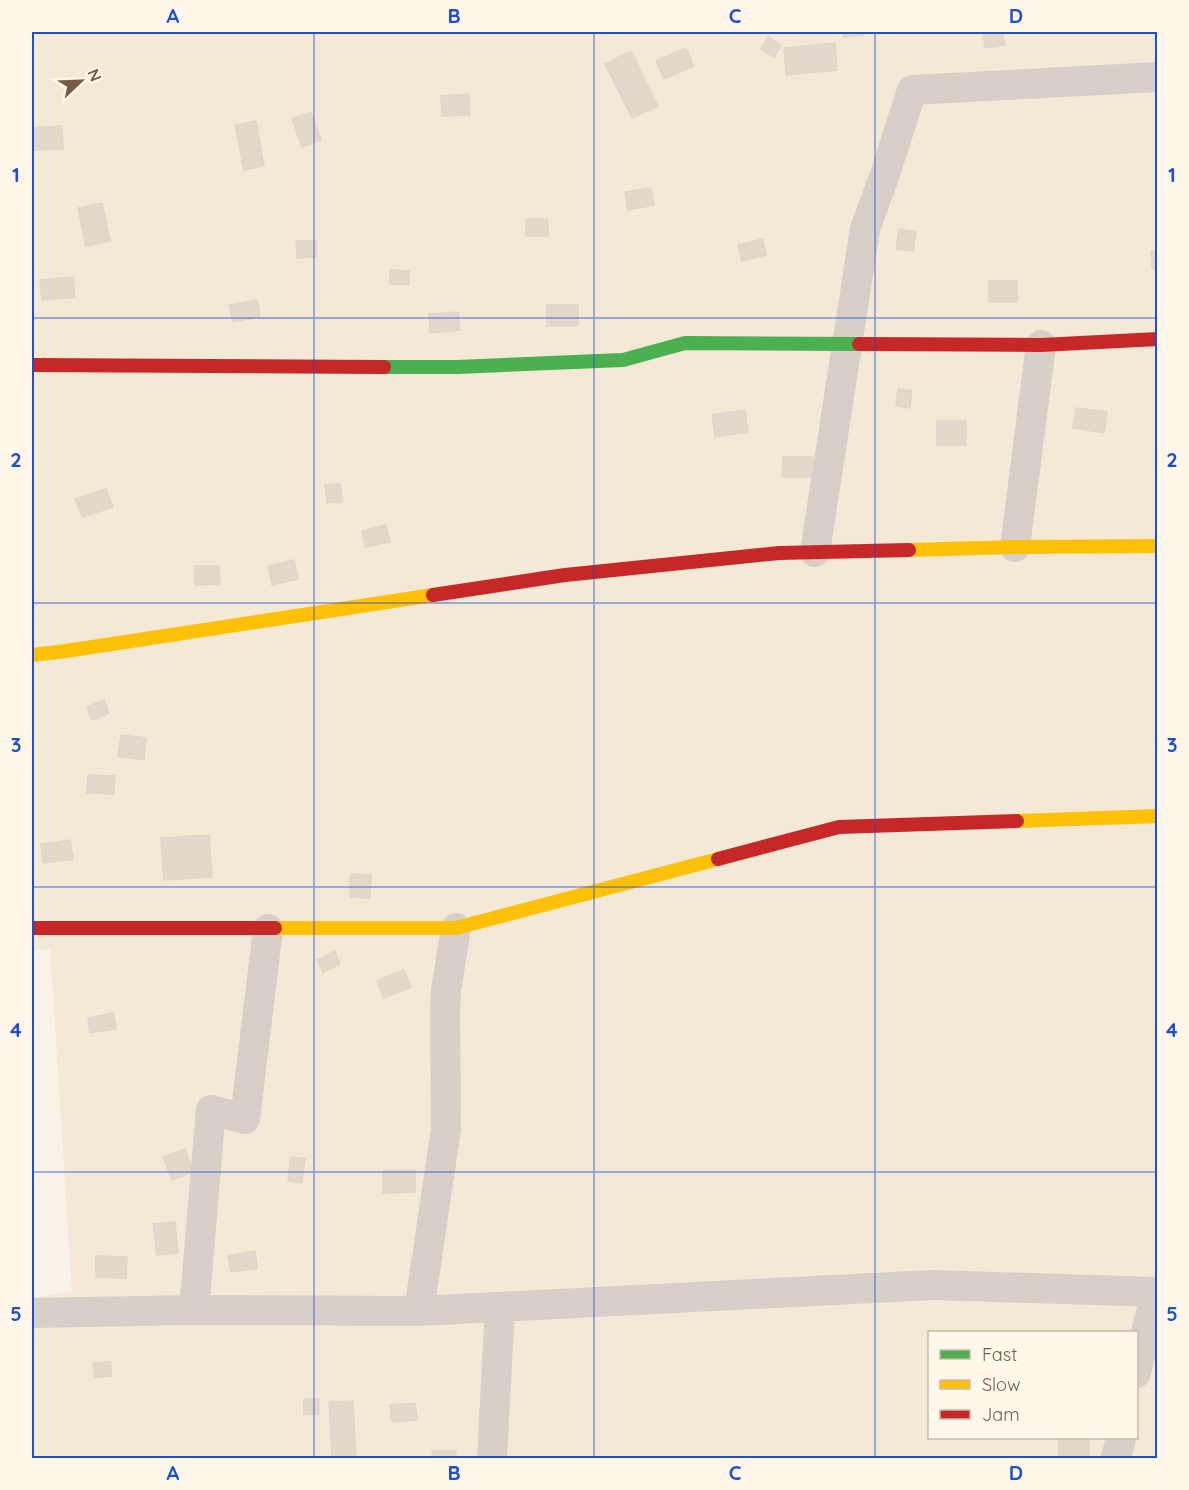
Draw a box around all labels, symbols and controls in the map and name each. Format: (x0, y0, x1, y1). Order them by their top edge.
text: A (167, 3, 180, 28)
text: B (447, 3, 461, 28)
text: C (729, 3, 742, 28)
text: D (1009, 3, 1023, 28)
north arrow (51, 51, 111, 111)
text: N (83, 66, 106, 84)
text: 1 (12, 162, 20, 187)
text: 1 (1168, 162, 1176, 187)
text: 2 (10, 447, 22, 472)
text: 2 (1166, 447, 1178, 472)
text: 3 (11, 732, 21, 757)
text: 3 (1167, 732, 1177, 757)
text: 4 (10, 1017, 22, 1042)
text: 4 (1166, 1017, 1178, 1042)
text: 5 (10, 1301, 22, 1326)
text: 5 (1166, 1301, 1178, 1326)
legend (928, 1331, 1138, 1439)
text: Fast (982, 1343, 1017, 1366)
text: Slow (982, 1373, 1020, 1396)
text: Jam (982, 1403, 1020, 1426)
text: A (167, 1460, 180, 1485)
text: B (447, 1460, 461, 1485)
text: C (729, 1460, 742, 1485)
text: D (1009, 1460, 1023, 1485)

